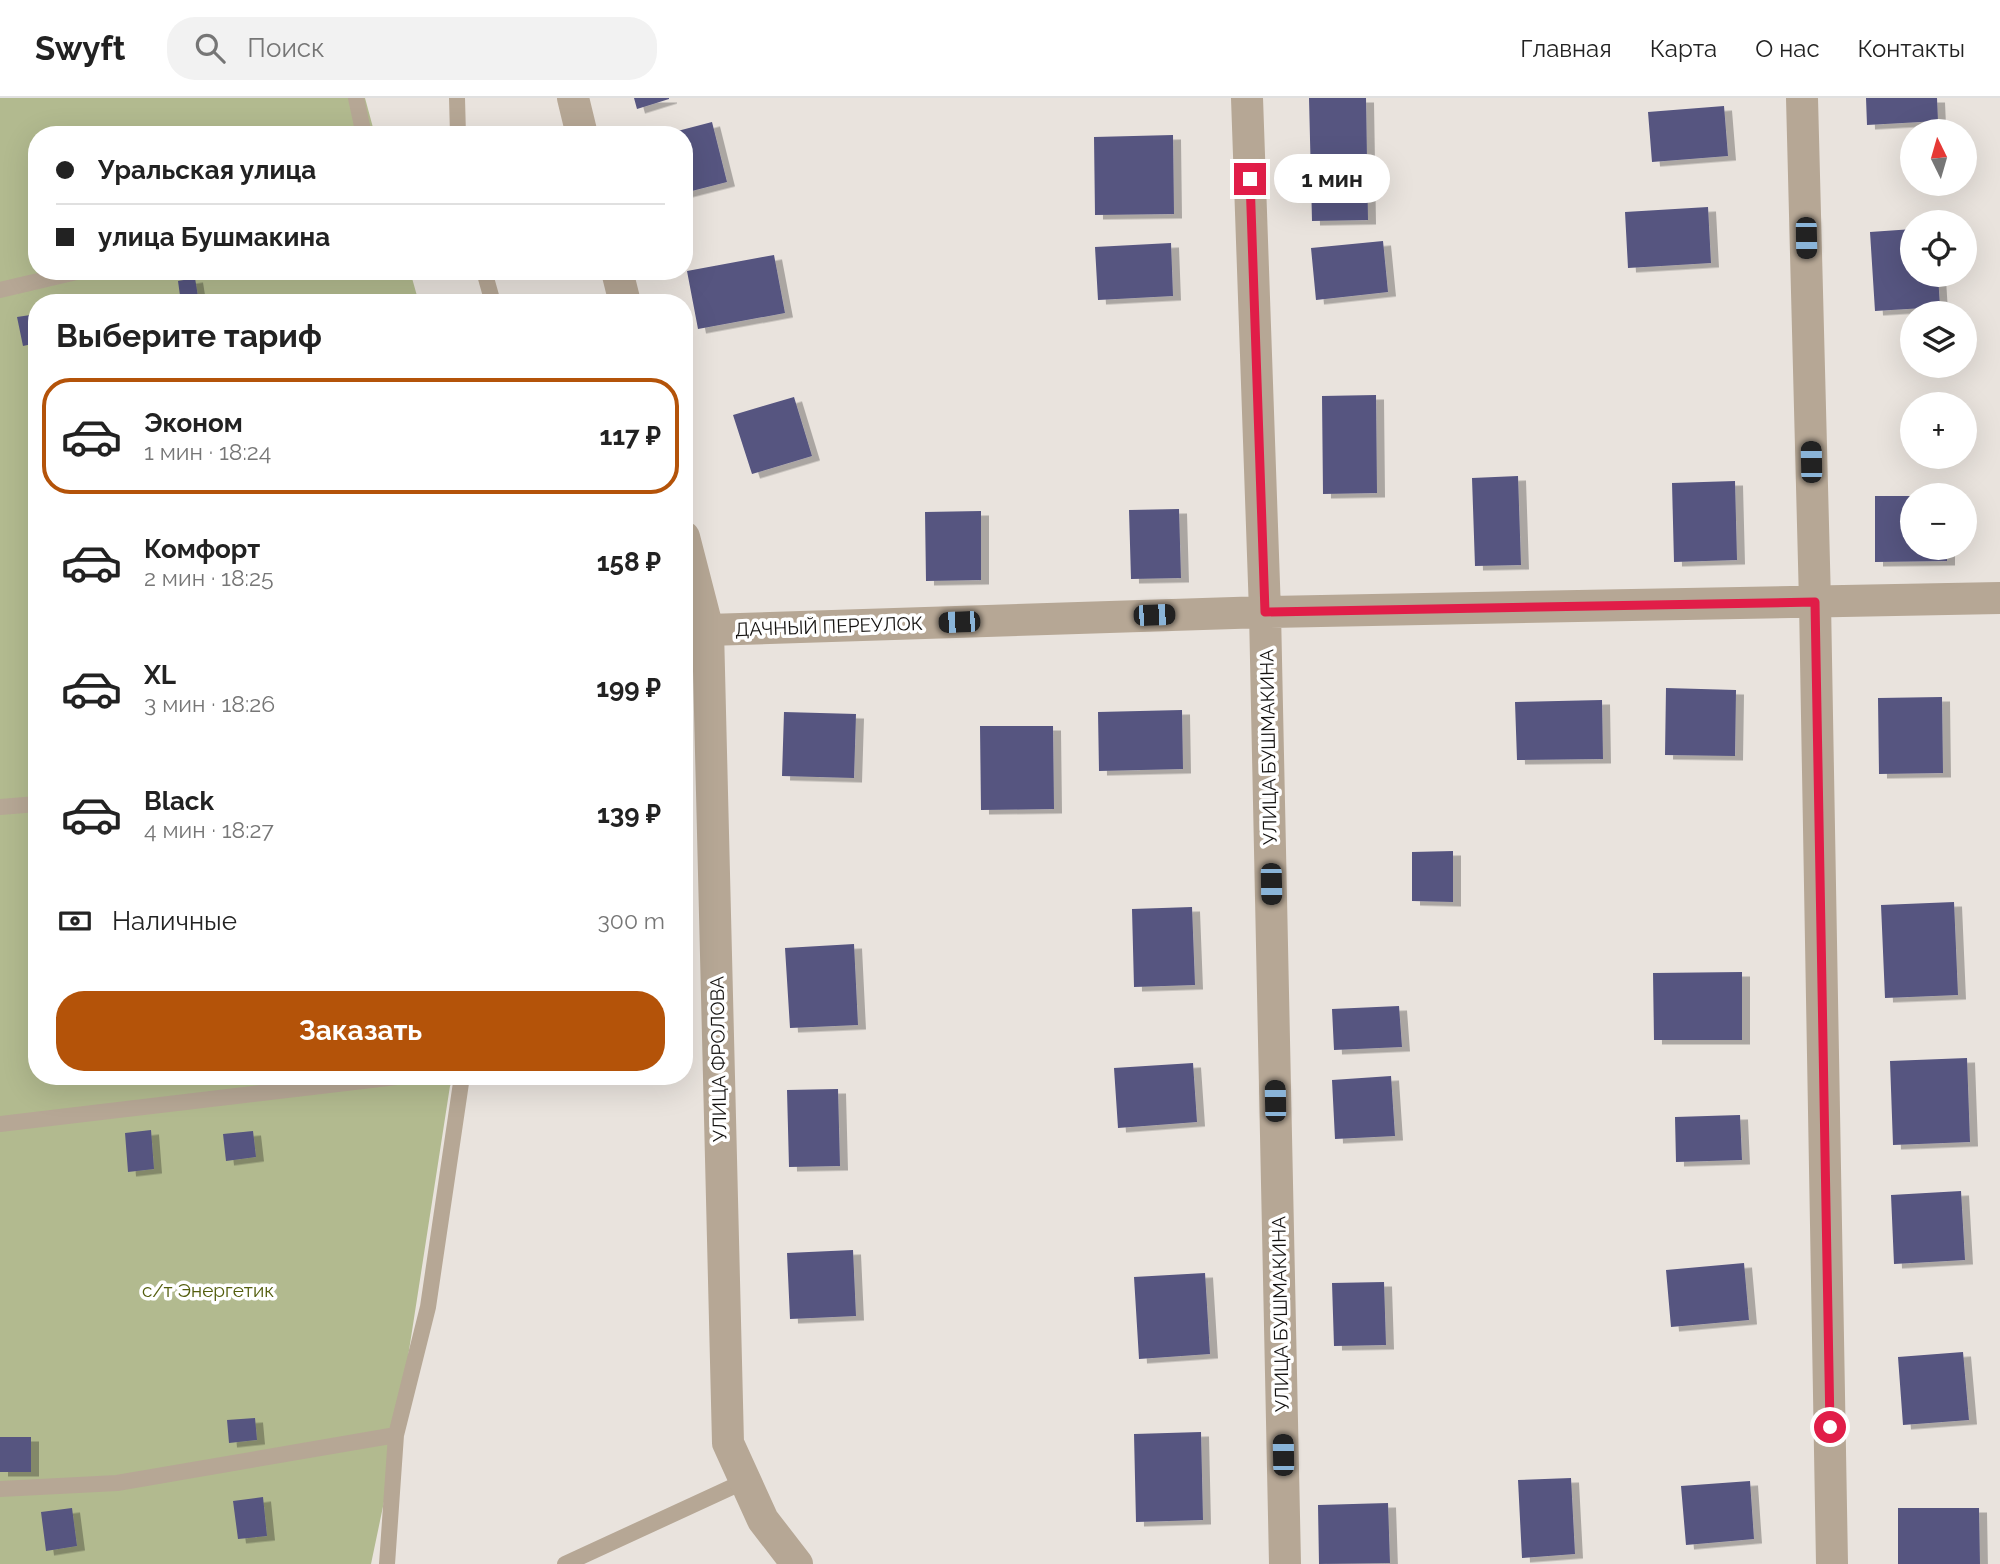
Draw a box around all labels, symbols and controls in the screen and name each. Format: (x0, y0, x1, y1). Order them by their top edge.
search box (167, 17, 657, 80)
text: Swyft (35, 29, 125, 68)
icon: search (191, 29, 229, 67)
text: Поиск (247, 33, 325, 63)
text: Главная (1520, 34, 1612, 63)
text: Карта (1650, 34, 1717, 63)
text: О нас (1755, 34, 1820, 63)
text: Контакты (1858, 34, 1965, 63)
north arrow (1900, 119, 1978, 196)
map controls (1900, 119, 1977, 560)
callout: 1 мин (1274, 154, 1390, 204)
text: Уральская улица (98, 155, 316, 185)
route end (1234, 163, 1266, 195)
text: 1 мин (1301, 165, 1363, 192)
button: locate (1900, 210, 1977, 287)
car (1796, 217, 1817, 259)
text: улица Бушмакина (98, 222, 330, 252)
button: layers (1900, 301, 1977, 378)
text: Выберите тариф (56, 317, 322, 354)
button: + (1900, 392, 1977, 469)
icon: car (60, 405, 123, 468)
text: Эконом (144, 408, 243, 438)
text: 117 ₽ (599, 421, 661, 451)
text: 1 мин · 18:24 (144, 438, 271, 465)
car (1801, 441, 1822, 483)
button: − (1900, 483, 1977, 560)
icon: car (60, 531, 123, 594)
text: Комфорт (144, 534, 260, 564)
text: 158 ₽ (597, 547, 661, 577)
text: 2 мин · 18:25 (144, 564, 273, 591)
car (1133, 604, 1176, 626)
car (938, 611, 981, 633)
street label: ДАЧНЫЙ ПЕРЕУЛОК (735, 612, 923, 640)
street label: УЛИЦА БУШМАКИНА (1255, 649, 1281, 845)
icon: car (60, 657, 123, 720)
text: XL (144, 660, 176, 690)
text: 199 ₽ (596, 673, 661, 703)
text: 3 мин · 18:26 (144, 690, 275, 717)
icon: car (60, 783, 123, 846)
text: Black (144, 786, 214, 816)
text: 139 ₽ (597, 799, 661, 829)
text: 4 мин · 18:27 (144, 816, 274, 843)
car (1261, 863, 1282, 905)
icon: cash (56, 902, 94, 940)
text: Наличные (112, 906, 237, 936)
text: 300 m (598, 907, 665, 934)
street label: УЛИЦА ФРОЛОВА (706, 976, 730, 1142)
button: Заказать (56, 991, 665, 1071)
car (1265, 1080, 1286, 1122)
street label: УЛИЦА БУШМАКИНА (1267, 1216, 1293, 1412)
park label: с/т Энергетик (142, 1279, 274, 1301)
route start (1814, 1411, 1846, 1443)
car (1273, 1434, 1294, 1476)

